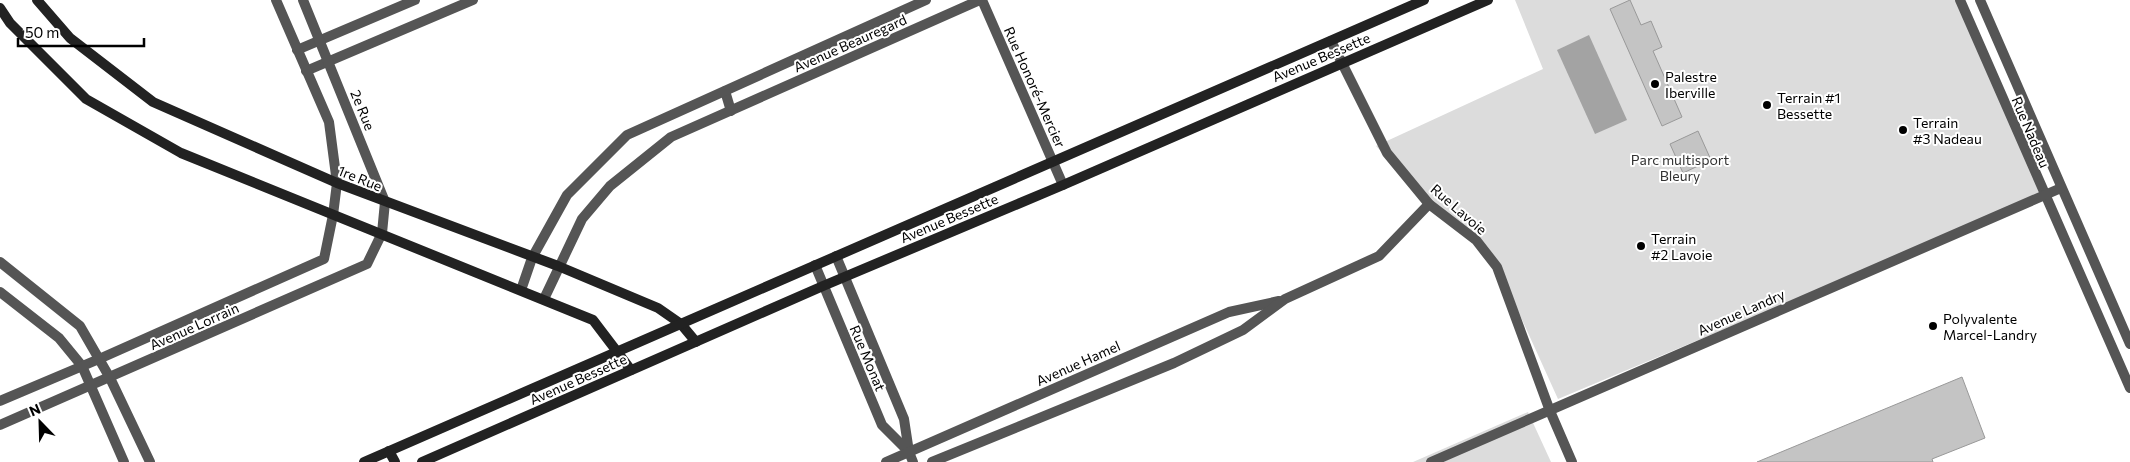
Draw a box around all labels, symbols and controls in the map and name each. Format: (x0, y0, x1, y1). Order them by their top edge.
street label: Avenue Beauregard (791, 10, 909, 76)
scale bar (18, 15, 144, 47)
text: 50 m (25, 23, 59, 41)
street label: Rue Honoré-Mercier (1001, 24, 1069, 151)
street label: Avenue Bessette (1270, 29, 1372, 85)
place label: Palestre Iberville (1665, 68, 1717, 101)
marker: Palestre Iberville (1649, 78, 1661, 90)
street label: 2e Rue (347, 87, 379, 133)
place label: Terrain #1 Bessette (1777, 89, 1841, 122)
street label: Rue Nadeau (2008, 94, 2054, 170)
marker: Terrain #1 Bessette (1761, 99, 1773, 111)
place label: Terrain #3 Nadeau (1913, 114, 1982, 147)
marker: Terrain #3 Nadeau (1897, 124, 1909, 136)
park label: Parc multisport Bleury (1631, 151, 1729, 184)
street label: 1re Rue (336, 162, 384, 194)
street label: Rue Lavoie (1428, 180, 1490, 238)
street label: Avenue Bessette (898, 190, 1000, 246)
place label: Terrain #2 Lavoie (1651, 230, 1712, 263)
marker: Terrain #2 Lavoie (1635, 240, 1647, 252)
street label: Avenue Landry (1695, 285, 1787, 339)
street label: Avenue Lorrain (147, 299, 241, 353)
place label: Polyvalente Marcel-Landry (1943, 310, 2037, 343)
marker: Polyvalente Marcel-Landry (1927, 320, 1939, 332)
street label: Rue Monat (846, 322, 890, 394)
street label: Avenue Hamel (1033, 337, 1123, 389)
street label: Avenue Bessette (527, 350, 629, 408)
north arrow (15, 397, 65, 447)
text: N (27, 400, 43, 419)

